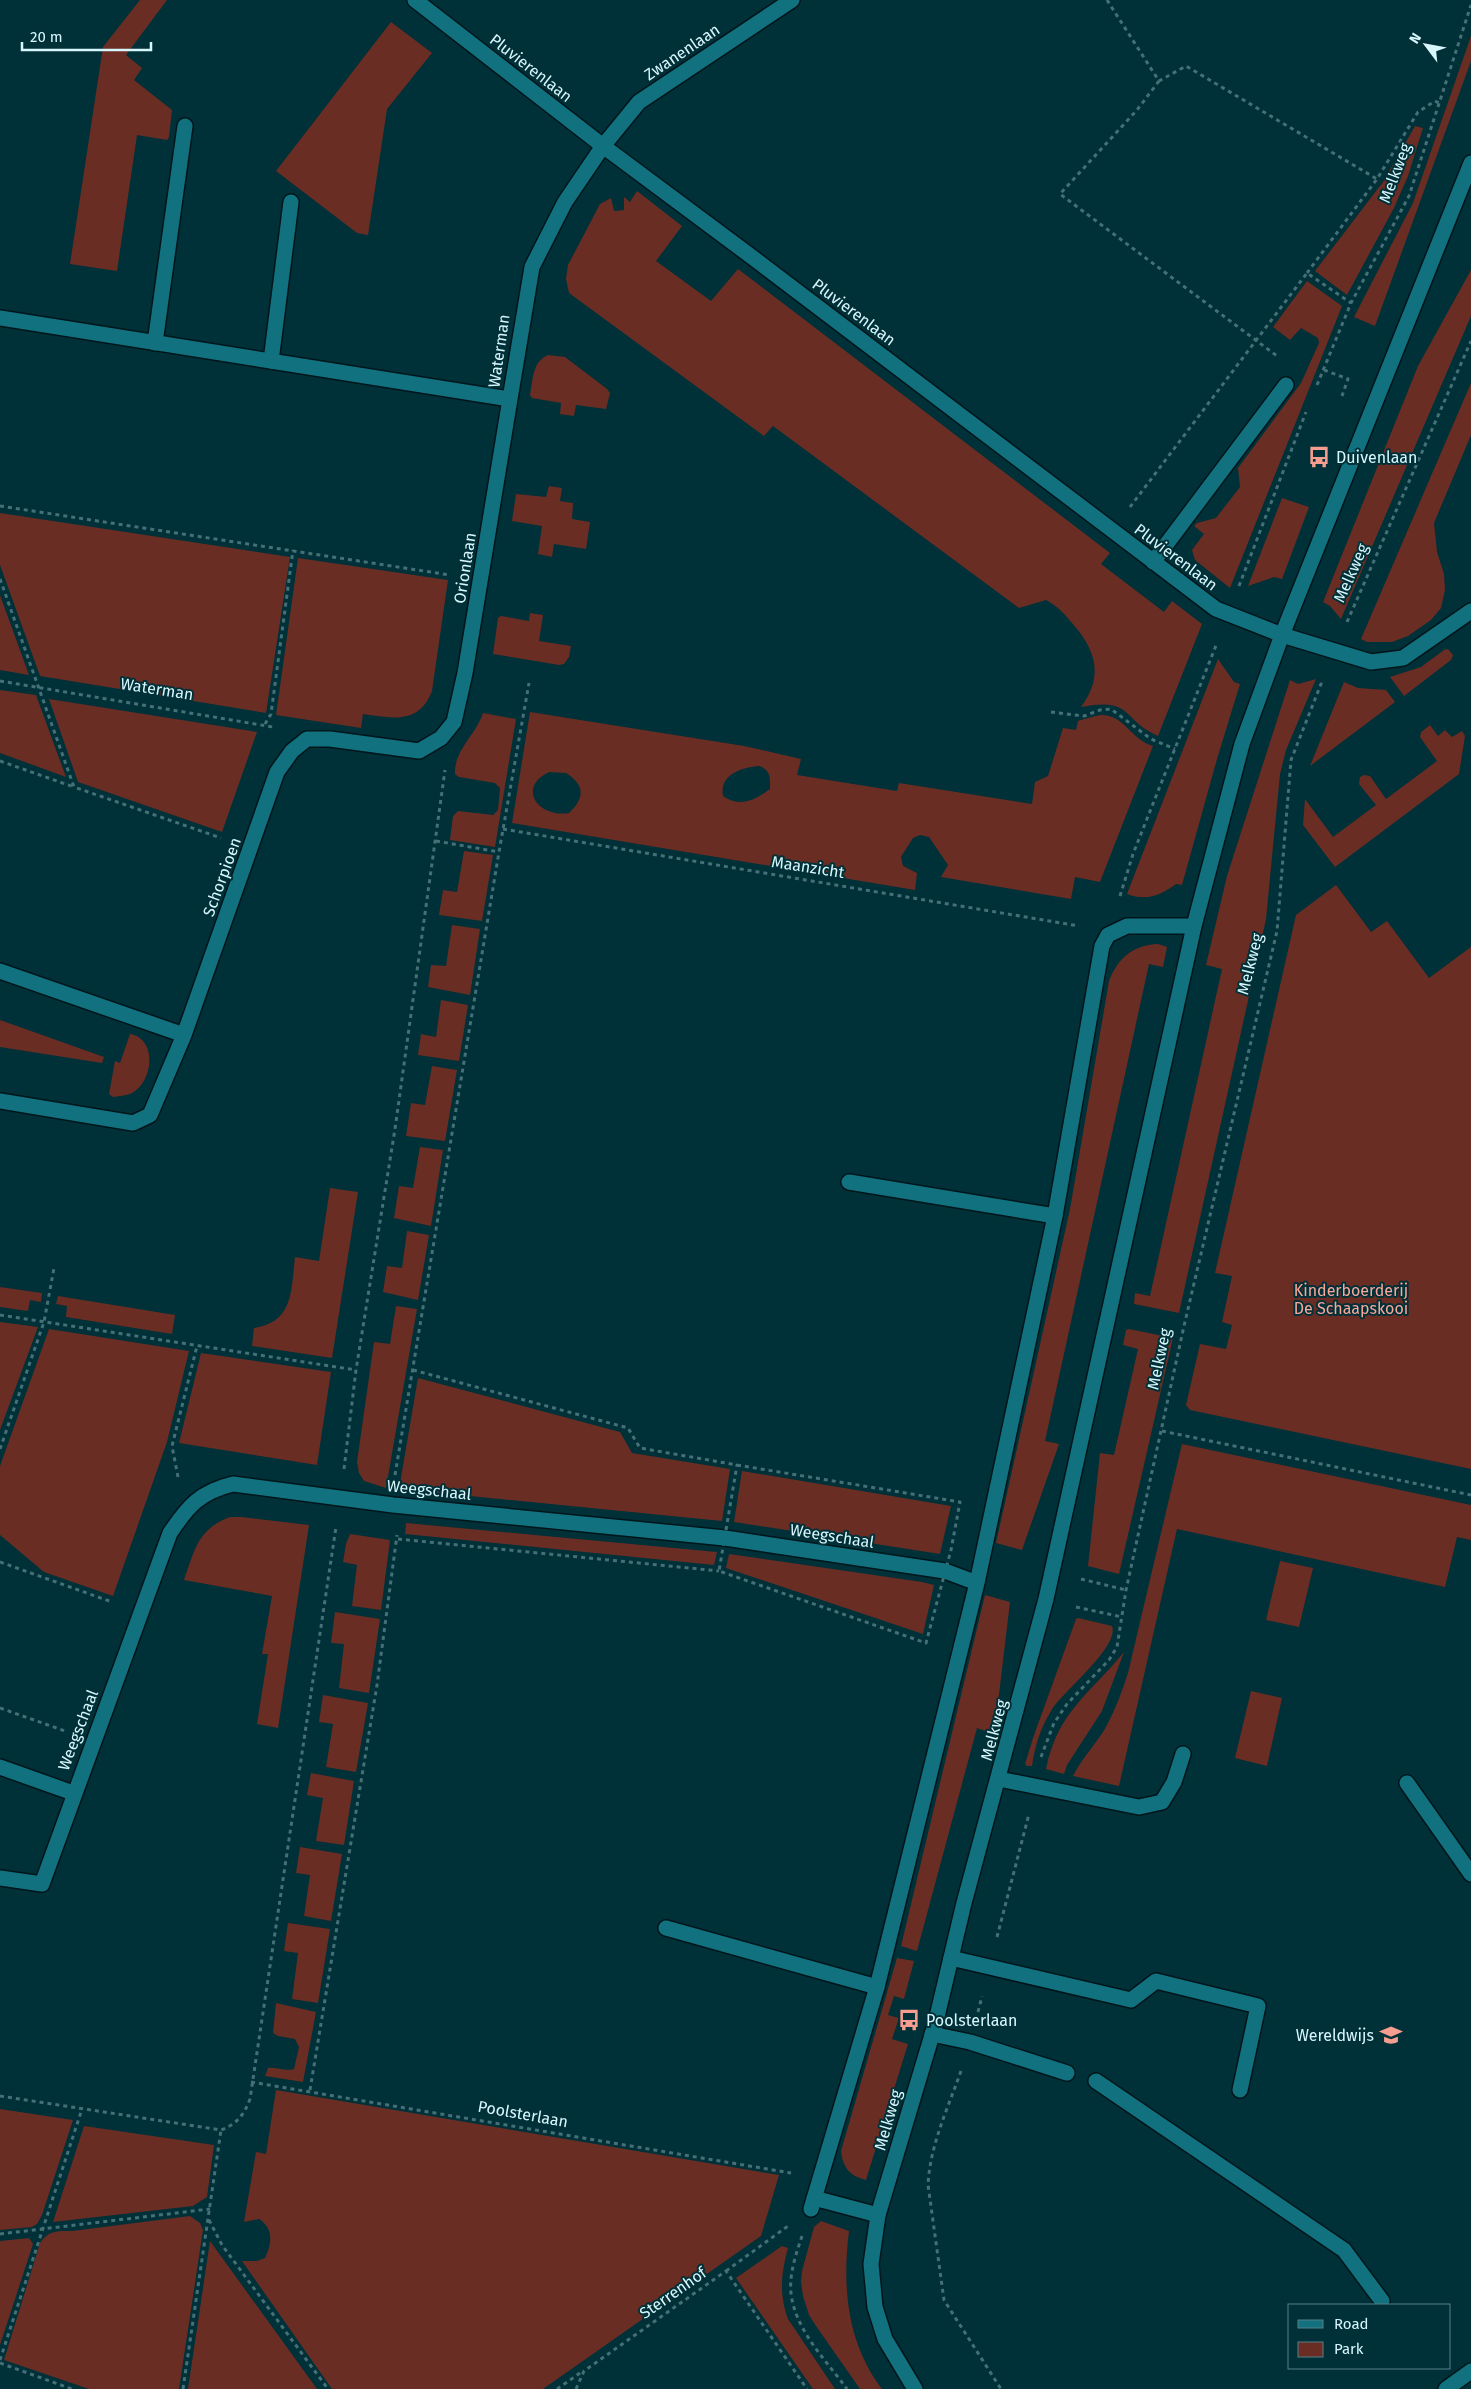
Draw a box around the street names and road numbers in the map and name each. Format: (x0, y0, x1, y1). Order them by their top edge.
street label: Zwanenlaan (641, 20, 723, 84)
street label: Pluvierenlaan (486, 30, 576, 106)
street label: Melkweg (1375, 140, 1415, 206)
street label: Pluvierenlaan (809, 275, 899, 349)
street label: Waterman (484, 313, 514, 389)
street label: Pluvierenlaan (1131, 520, 1221, 594)
street label: Orionlaan (450, 531, 480, 605)
street label: Melkweg (1330, 540, 1373, 605)
street label: Waterman (119, 674, 195, 704)
street label: Schorpioen (199, 835, 245, 919)
street label: Maanzicht (770, 852, 846, 882)
street label: Melkweg (1233, 931, 1267, 997)
street label: Melkweg (1143, 1326, 1175, 1392)
street label: Weegschaal (386, 1476, 473, 1504)
street label: Weegschaal (789, 1520, 876, 1552)
street label: Weegschaal (54, 1687, 102, 1773)
street label: Melkweg (977, 1697, 1011, 1763)
street label: Melkweg (870, 2087, 906, 2153)
street label: Poolsterlaan (476, 2097, 570, 2131)
street label: Sterrenhof (636, 2262, 711, 2323)

